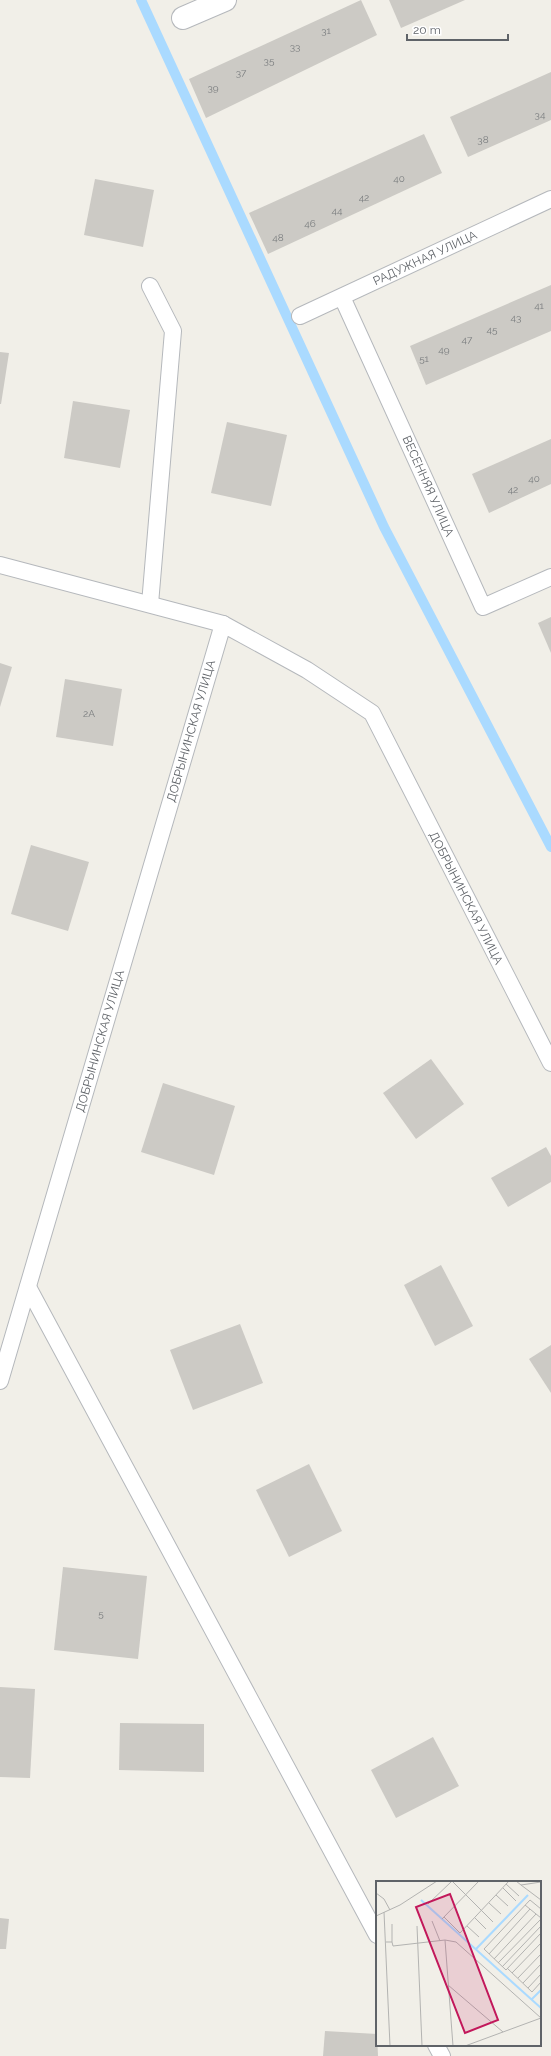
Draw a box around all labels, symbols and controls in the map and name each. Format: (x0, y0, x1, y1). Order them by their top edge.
scale bar (407, 16, 508, 42)
text: 20 m (413, 23, 441, 37)
house number: 31 (321, 25, 332, 36)
house number: 33 (290, 41, 300, 52)
house number: 35 (264, 55, 275, 66)
house number: 37 (236, 67, 247, 78)
house number: 39 (207, 82, 219, 93)
house number: 34 (535, 109, 546, 120)
house number: 38 (477, 134, 489, 145)
house number: 40 (393, 173, 405, 184)
house number: 42 (359, 192, 369, 203)
house number: 44 (332, 205, 343, 216)
house number: 46 (304, 218, 316, 229)
street label: РАДУЖНАЯ УЛИЦА (371, 228, 479, 288)
house number: 48 (272, 232, 284, 243)
house number: 41 (534, 300, 545, 311)
house number: 43 (511, 312, 521, 323)
house number: 45 (487, 324, 498, 335)
house number: 47 (462, 334, 473, 345)
house number: 49 (438, 344, 450, 355)
house number: 51 (419, 353, 430, 364)
street label: ВЕСЕННЯЯ УЛИЦА (399, 433, 457, 539)
house number: 40 (528, 473, 540, 484)
house number: 42 (508, 484, 518, 495)
street label: ДОБРЫНИНСКАЯ УЛИЦА (164, 658, 218, 804)
house number: 2А (83, 708, 95, 719)
street label: ДОБРЫНИНСКАЯ УЛИЦА (426, 829, 506, 967)
street label: ДОБРЫНИНСКАЯ УЛИЦА (73, 968, 127, 1114)
house number: 5 (98, 1608, 104, 1619)
inset map (376, 1881, 541, 2046)

